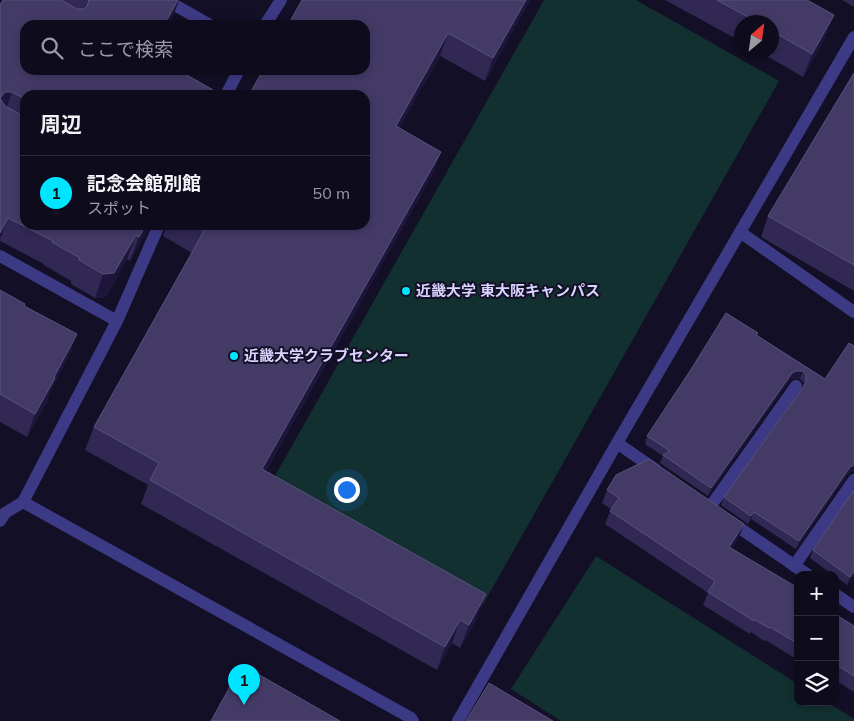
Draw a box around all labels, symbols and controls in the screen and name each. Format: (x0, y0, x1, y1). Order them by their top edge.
north arrow (734, 15, 779, 60)
search box (20, 20, 370, 75)
icon: search (38, 34, 66, 62)
text: ここで検索 (78, 37, 173, 61)
text: 周辺 (40, 111, 82, 137)
text: 記念会館別館 (87, 171, 201, 195)
text: 1 (51, 183, 61, 203)
text: 50 m (313, 183, 350, 203)
text: スポット (87, 198, 151, 218)
place label: 近畿大学 東大阪キャンパス (416, 281, 600, 300)
marker: 近畿大学 東大阪キャンパス (400, 285, 412, 297)
place label: 近畿大学クラブセンター (244, 346, 409, 365)
marker: 近畿大学クラブセンター (228, 350, 240, 362)
your location (334, 477, 360, 503)
map controls (794, 571, 839, 706)
button: + (794, 571, 839, 616)
button: − (794, 616, 839, 661)
button: layers (794, 661, 839, 706)
pin: 1 (228, 664, 260, 705)

